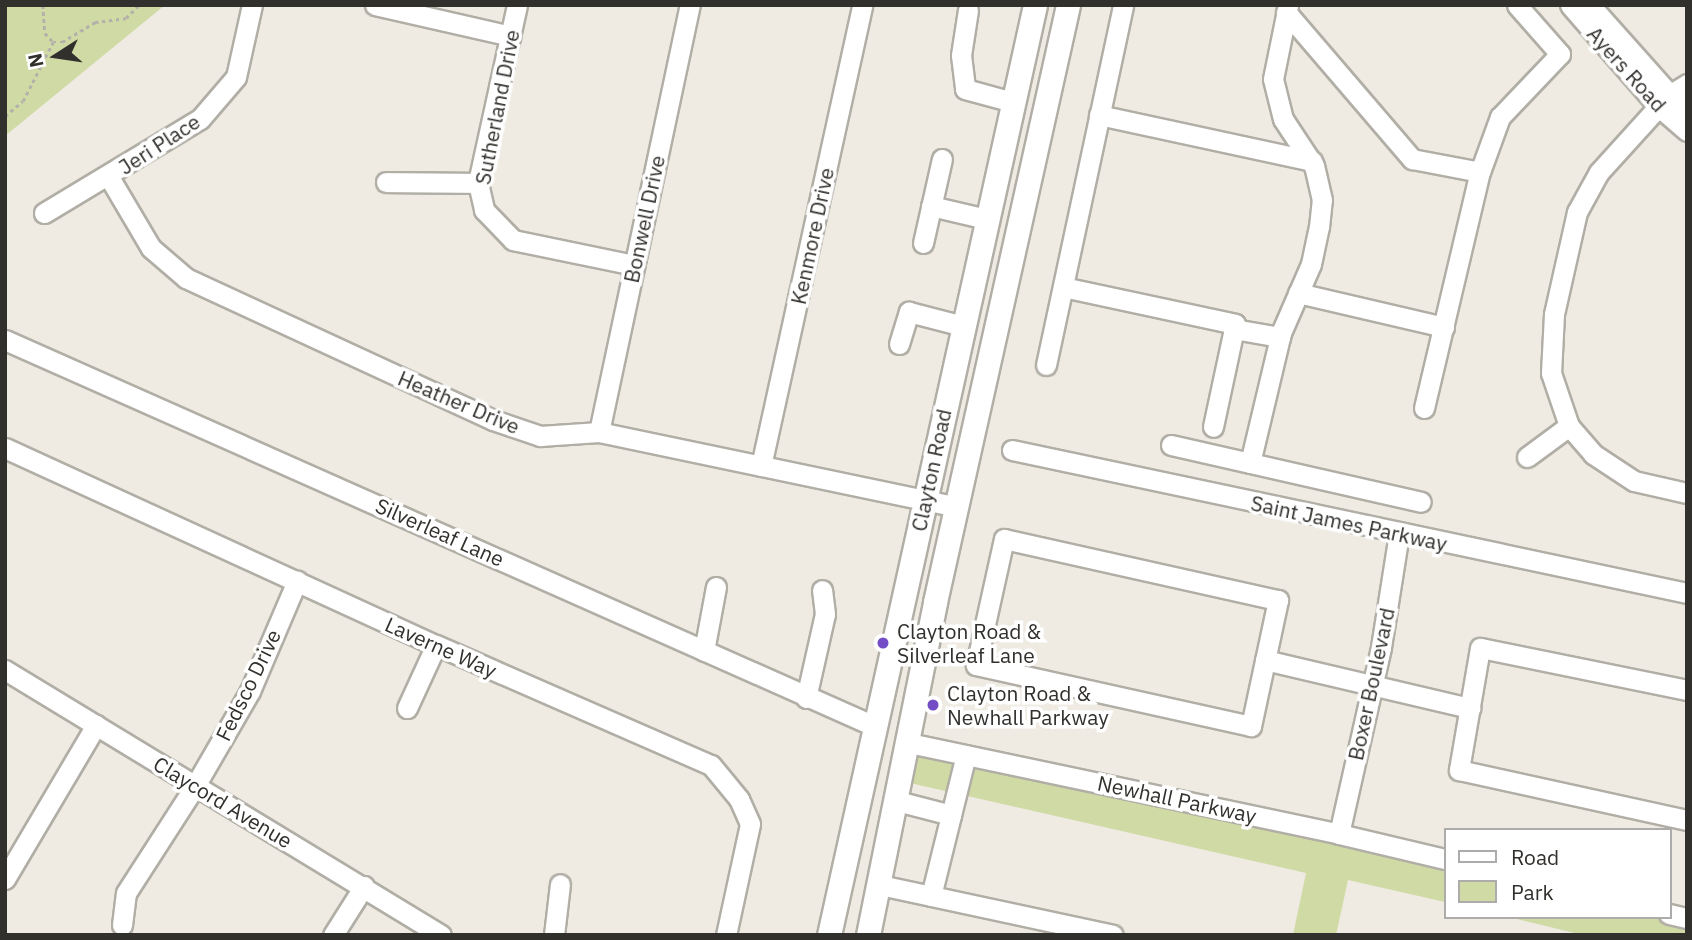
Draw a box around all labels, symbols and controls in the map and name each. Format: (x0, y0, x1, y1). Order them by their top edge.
north arrow (21, 21, 91, 91)
street label: Ayers Road (1582, 21, 1672, 117)
street label: Sutherland Drive (470, 27, 524, 187)
text: N (22, 51, 49, 70)
street label: Jeri Place (114, 108, 204, 180)
street label: Bonwell Drive (618, 153, 670, 285)
street label: Kenmore Drive (785, 165, 839, 307)
street label: Heather Drive (394, 365, 524, 439)
street label: Clayton Road (906, 406, 956, 534)
street label: Saint James Parkway (1249, 490, 1449, 556)
street label: Silverleaf Lane (372, 492, 508, 572)
street label: Boxer Boulevard (1343, 605, 1399, 763)
street label: Laverne Way (381, 611, 501, 683)
place label: Clayton Road & Silverleaf Lane (897, 618, 1041, 668)
street label: Fedsco Drive (210, 625, 286, 745)
marker: Clayton Road & Silverleaf Lane (875, 635, 891, 651)
place label: Clayton Road & Newhall Parkway (947, 680, 1109, 730)
marker: Clayton Road & Newhall Parkway (925, 697, 941, 713)
street label: Claycord Avenue (149, 751, 297, 853)
street label: Newhall Parkway (1095, 770, 1259, 828)
legend (1444, 828, 1671, 919)
text: Road (1511, 843, 1559, 871)
text: Park (1511, 878, 1554, 906)

